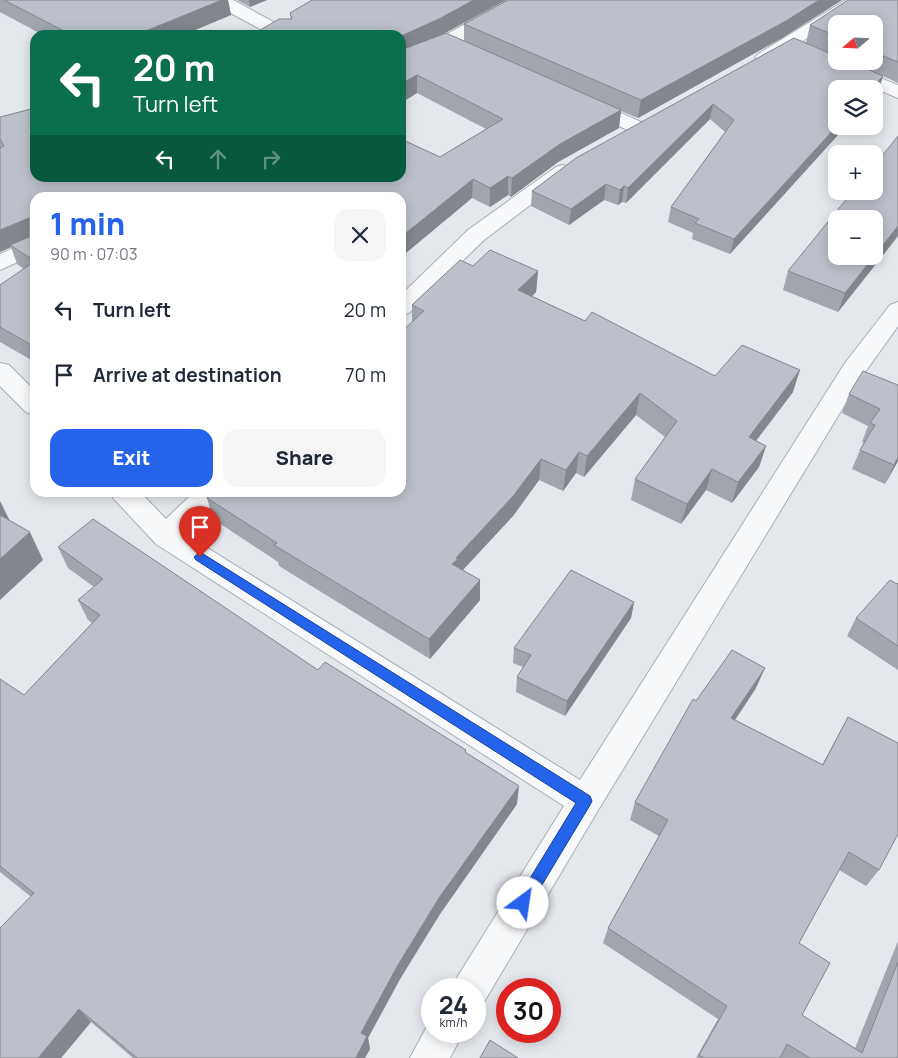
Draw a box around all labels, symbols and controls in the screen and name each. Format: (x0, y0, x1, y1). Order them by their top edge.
north arrow (828, 15, 882, 70)
map controls (828, 15, 883, 265)
text: 20 m (133, 44, 215, 92)
icon: left (50, 50, 115, 115)
button: layers (828, 80, 883, 135)
text: Turn left (133, 89, 218, 119)
icon: left (151, 145, 179, 173)
icon: ahead (204, 145, 232, 173)
icon: right (257, 145, 285, 173)
button: + (828, 145, 883, 200)
text: 1 min (50, 203, 125, 244)
button: close (334, 209, 386, 261)
button: − (828, 210, 883, 265)
text: 90 m · 07:03 (50, 243, 138, 265)
icon: left (50, 296, 78, 324)
text: Turn left (93, 297, 171, 323)
text: 20 m (344, 297, 386, 323)
icon: arrive (50, 361, 78, 389)
text: Arrive at destination (93, 362, 282, 388)
text: 70 m (345, 362, 386, 388)
button: Exit (50, 429, 213, 487)
button: Share (223, 429, 386, 487)
pin (179, 506, 221, 557)
icon: arrive (186, 513, 214, 541)
position arrow (496, 876, 548, 928)
speed limit sign: 30 (496, 978, 561, 1043)
text: 24 (439, 987, 468, 1022)
text: km/h (440, 1014, 467, 1031)

